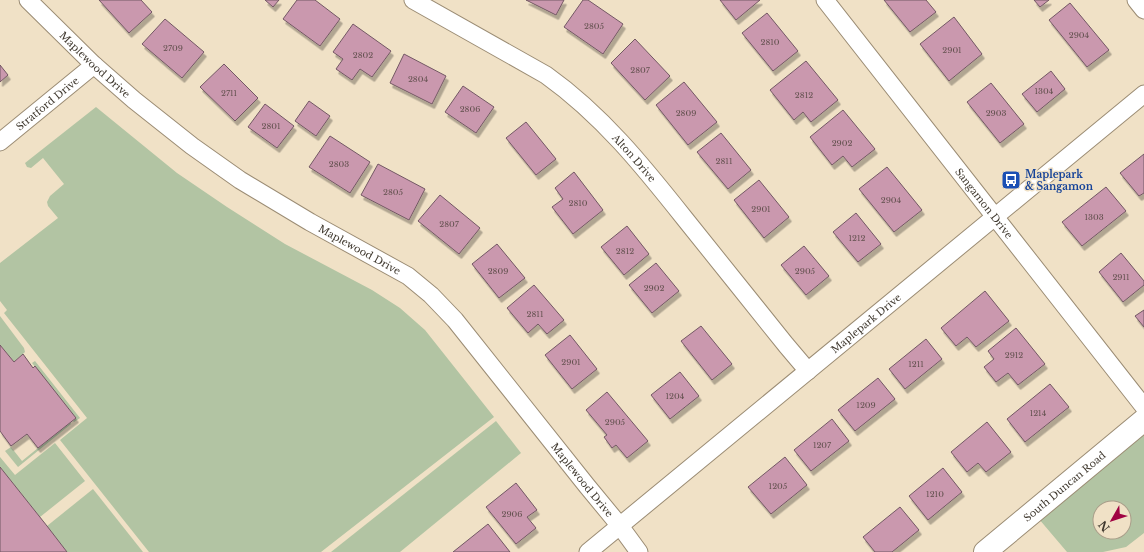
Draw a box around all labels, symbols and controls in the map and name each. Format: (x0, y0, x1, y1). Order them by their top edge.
house number: 2805 (584, 21, 604, 31)
street label: Maplewood Drive (57, 29, 133, 101)
house number: 2904 (1069, 30, 1090, 40)
house number: 2810 (760, 37, 780, 47)
house number: 2709 (163, 43, 183, 53)
house number: 2901 (942, 45, 962, 55)
house number: 2802 (353, 50, 373, 60)
house number: 2807 (630, 65, 651, 75)
street label: Stratford Drive (13, 74, 82, 133)
house number: 2804 (408, 74, 428, 84)
house number: 1304 (1035, 86, 1054, 96)
house number: 2711 (221, 88, 237, 98)
house number: 2812 (795, 90, 813, 100)
house number: 2806 (460, 104, 480, 114)
house number: 2809 (676, 108, 696, 118)
house number: 2903 (986, 108, 1006, 118)
house number: 2801 (261, 121, 281, 131)
street label: Alton Drive (609, 131, 659, 185)
house number: 2902 (832, 138, 852, 148)
house number: 2811 (716, 156, 733, 166)
house number: 2803 (329, 159, 349, 169)
street label: Sangamon Drive (952, 165, 1016, 241)
place label: Maplepark & Sangamon (1025, 168, 1094, 193)
bus stop icon: Maplepark & Sangamon (1000, 169, 1022, 191)
house number: 2805 (383, 187, 403, 197)
house number: 2904 (881, 195, 902, 205)
house number: 2810 (568, 198, 588, 208)
house number: 2901 (751, 204, 771, 214)
house number: 1303 (1084, 212, 1104, 222)
house number: 2807 (439, 219, 460, 229)
street label: Maplewood Drive (316, 222, 403, 278)
house number: 1212 (849, 233, 866, 243)
house number: 2812 (616, 246, 634, 256)
house number: 2809 (488, 266, 508, 276)
house number: 2905 (795, 266, 816, 276)
house number: 2911 (1112, 272, 1130, 282)
house number: 2902 (644, 283, 664, 293)
street label: Maplepark Drive (829, 291, 904, 356)
house number: 2811 (527, 309, 544, 319)
house number: 2912 (1005, 350, 1023, 360)
house number: 2901 (561, 357, 581, 367)
house number: 1211 (908, 359, 924, 369)
house number: 1204 (666, 391, 685, 401)
house number: 1209 (856, 400, 876, 410)
house number: 1214 (1030, 408, 1047, 418)
house number: 2905 (605, 417, 626, 427)
street label: Maplewood Drive (548, 440, 616, 520)
house number: 1207 (813, 440, 832, 450)
street label: South Duncan Road (1021, 449, 1109, 524)
house number: 1205 (769, 481, 788, 491)
house number: 1210 (926, 489, 944, 499)
north arrow (1092, 500, 1132, 540)
house number: 2906 (502, 509, 522, 519)
text: N (1095, 517, 1113, 535)

